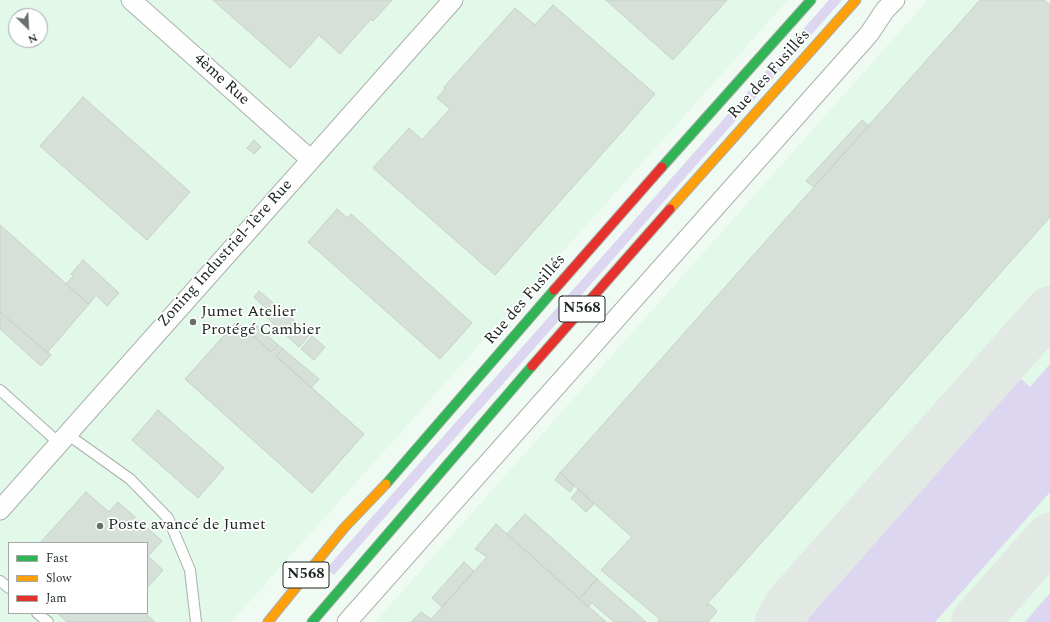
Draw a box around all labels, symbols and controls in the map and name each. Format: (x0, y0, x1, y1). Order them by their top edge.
north arrow (8, 8, 48, 48)
street label: Rue des Fusillés (725, 26, 815, 124)
text: N (25, 29, 40, 48)
street label: 4ème Rue (189, 50, 253, 110)
street label: Zoning Industriel-1ère Rue (155, 176, 297, 332)
street label: Rue des Fusillés (482, 251, 570, 349)
road number: N568 (559, 296, 605, 322)
place label: Jumet Atelier Protégé Cambier (201, 303, 321, 341)
marker: Jumet Atelier Protégé Cambier (188, 317, 198, 327)
place label: Poste avancé de Jumet (108, 516, 266, 536)
marker: Poste avancé de Jumet (95, 521, 105, 531)
legend (8, 542, 148, 614)
text: Fast (46, 549, 68, 568)
road number: N568 (283, 562, 329, 588)
text: Slow (46, 569, 71, 588)
text: Jam (46, 589, 67, 608)

